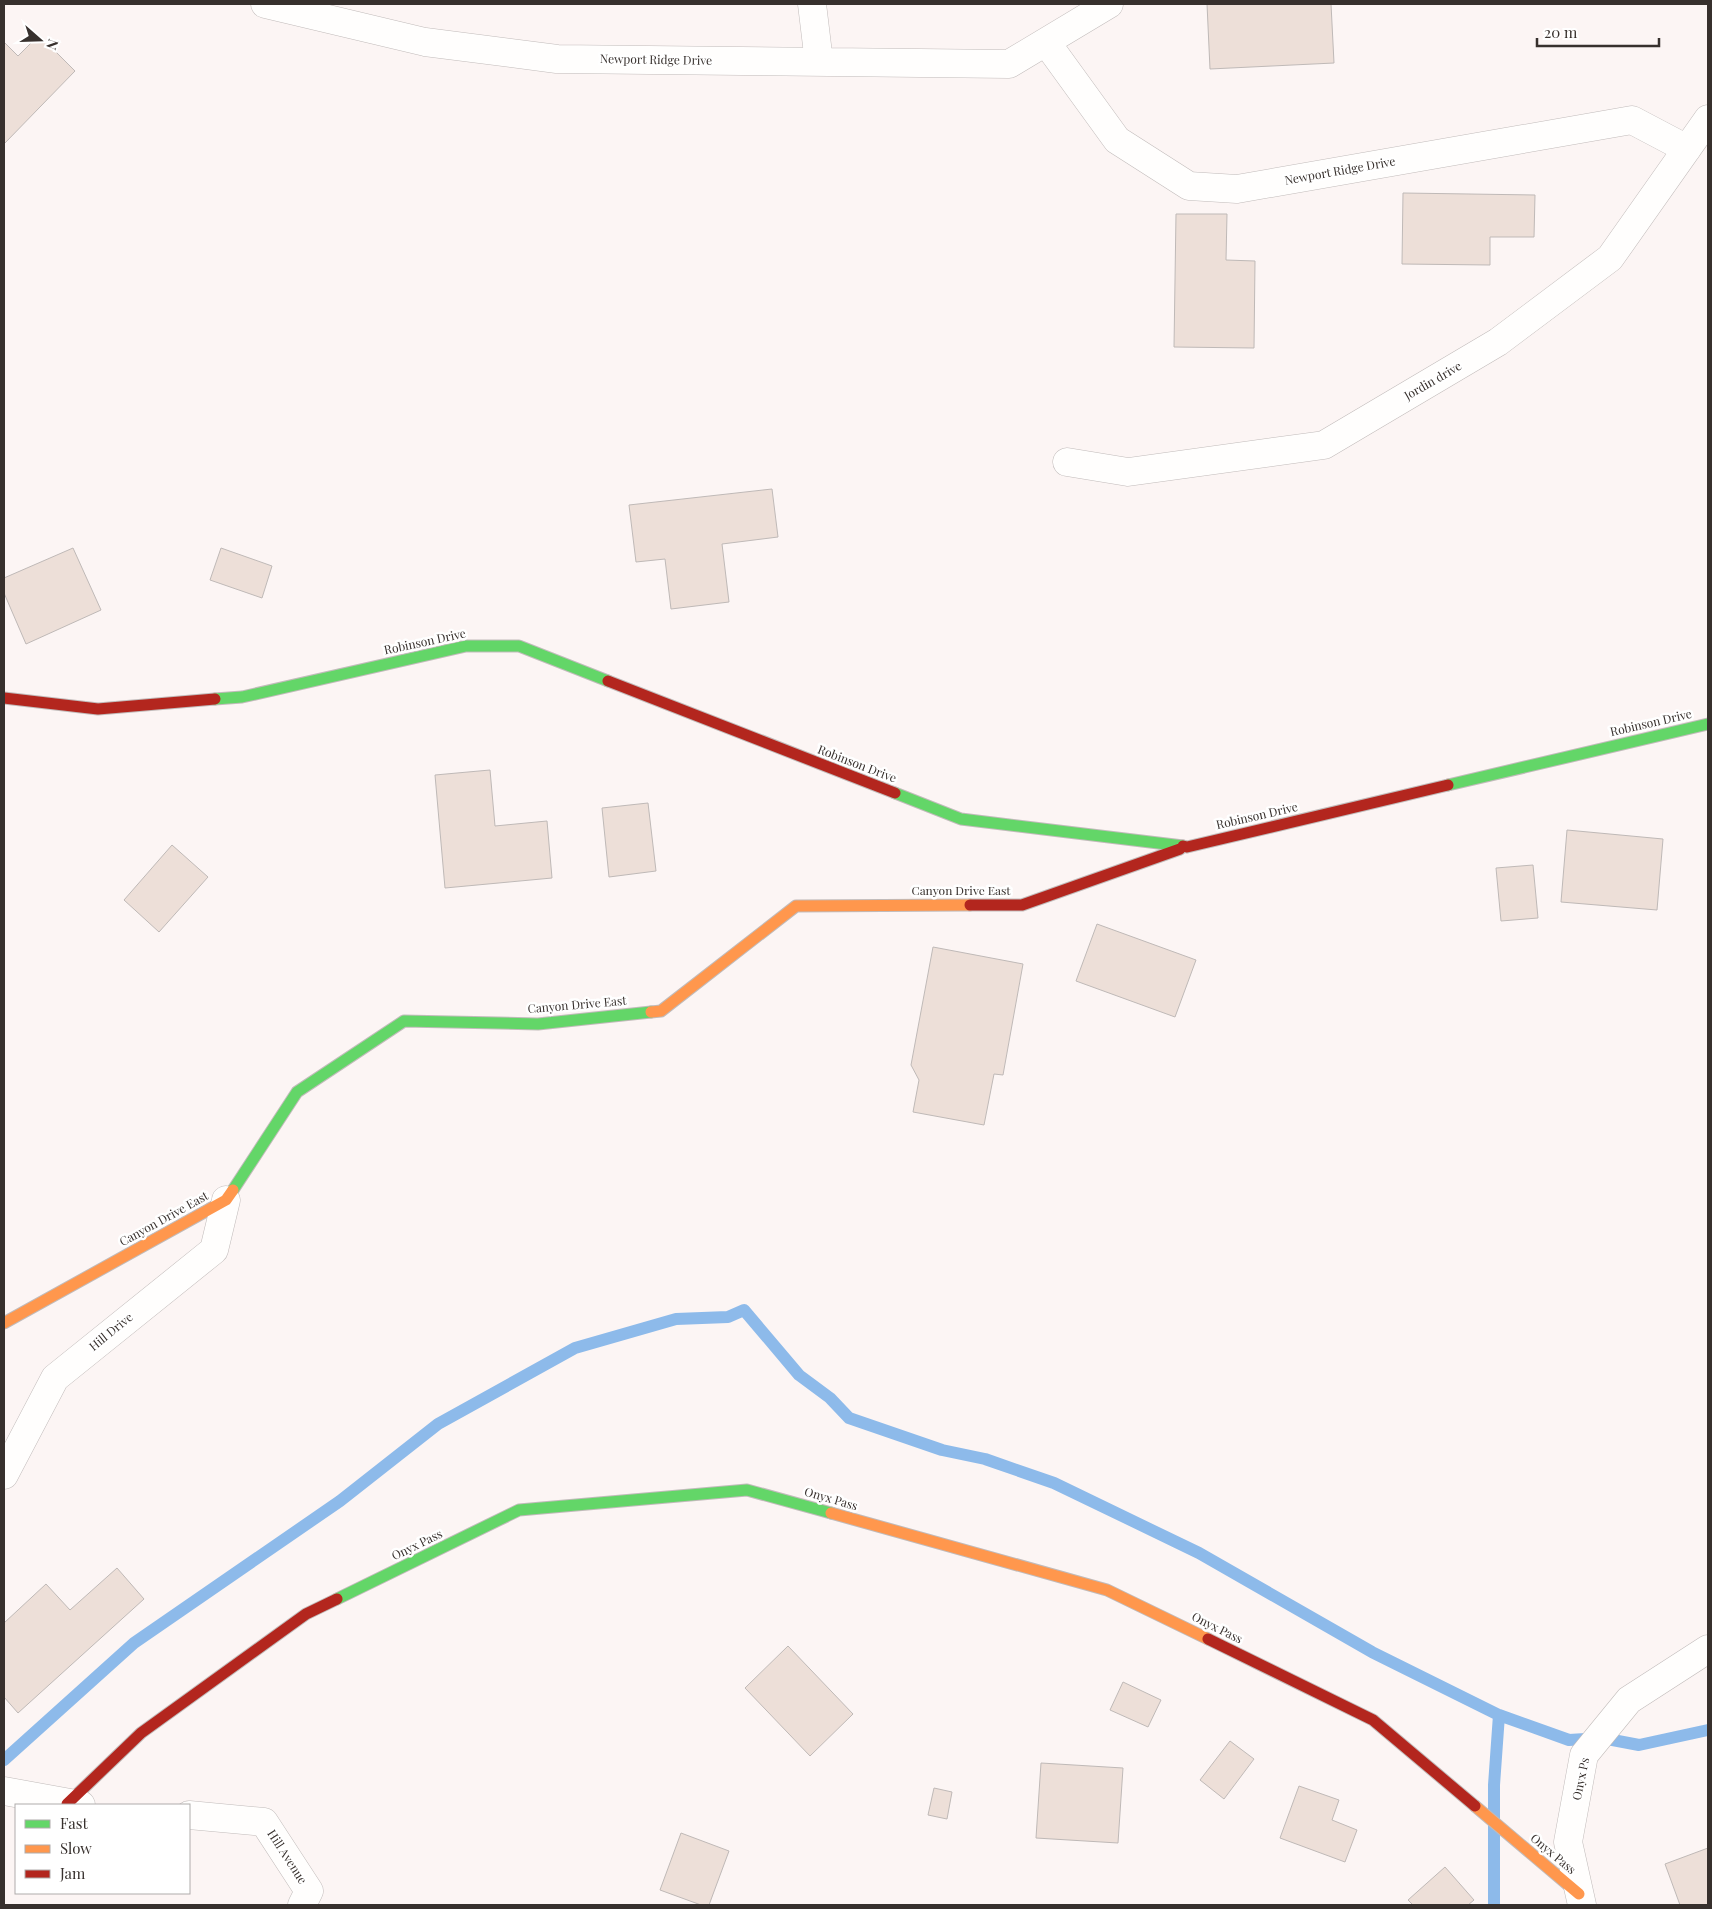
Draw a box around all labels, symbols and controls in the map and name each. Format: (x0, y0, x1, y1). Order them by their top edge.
north arrow (15, 15, 65, 65)
scale bar (1537, 15, 1660, 47)
text: 20 m (1544, 22, 1578, 42)
text: N (42, 37, 63, 53)
street label: Newport Ridge Drive (600, 50, 712, 68)
street label: Newport Ridge Drive (1283, 152, 1397, 188)
street label: Jordin drive (1400, 357, 1464, 403)
street label: Robinson Drive (382, 625, 467, 658)
street label: Robinson Drive (1608, 705, 1693, 739)
street label: Robinson Drive (816, 741, 899, 785)
street label: Robinson Drive (1214, 798, 1299, 832)
street label: Canyon Drive East (911, 882, 1011, 898)
street label: Canyon Drive East (527, 992, 628, 1016)
street label: Canyon Drive East (116, 1187, 211, 1249)
street label: Hill Drive (85, 1309, 136, 1354)
street label: Onyx Pass (803, 1483, 860, 1513)
street label: Onyx Pass (388, 1525, 445, 1563)
street label: Onyx Pass (1189, 1608, 1246, 1646)
street label: Onyx Ps (1568, 1756, 1592, 1802)
legend (15, 1804, 190, 1894)
text: Fast (60, 1813, 89, 1833)
street label: Hill Avenue (264, 1826, 311, 1887)
street label: Onyx Pass (1528, 1830, 1580, 1877)
text: Slow (60, 1838, 92, 1858)
text: Jam (59, 1863, 86, 1883)

